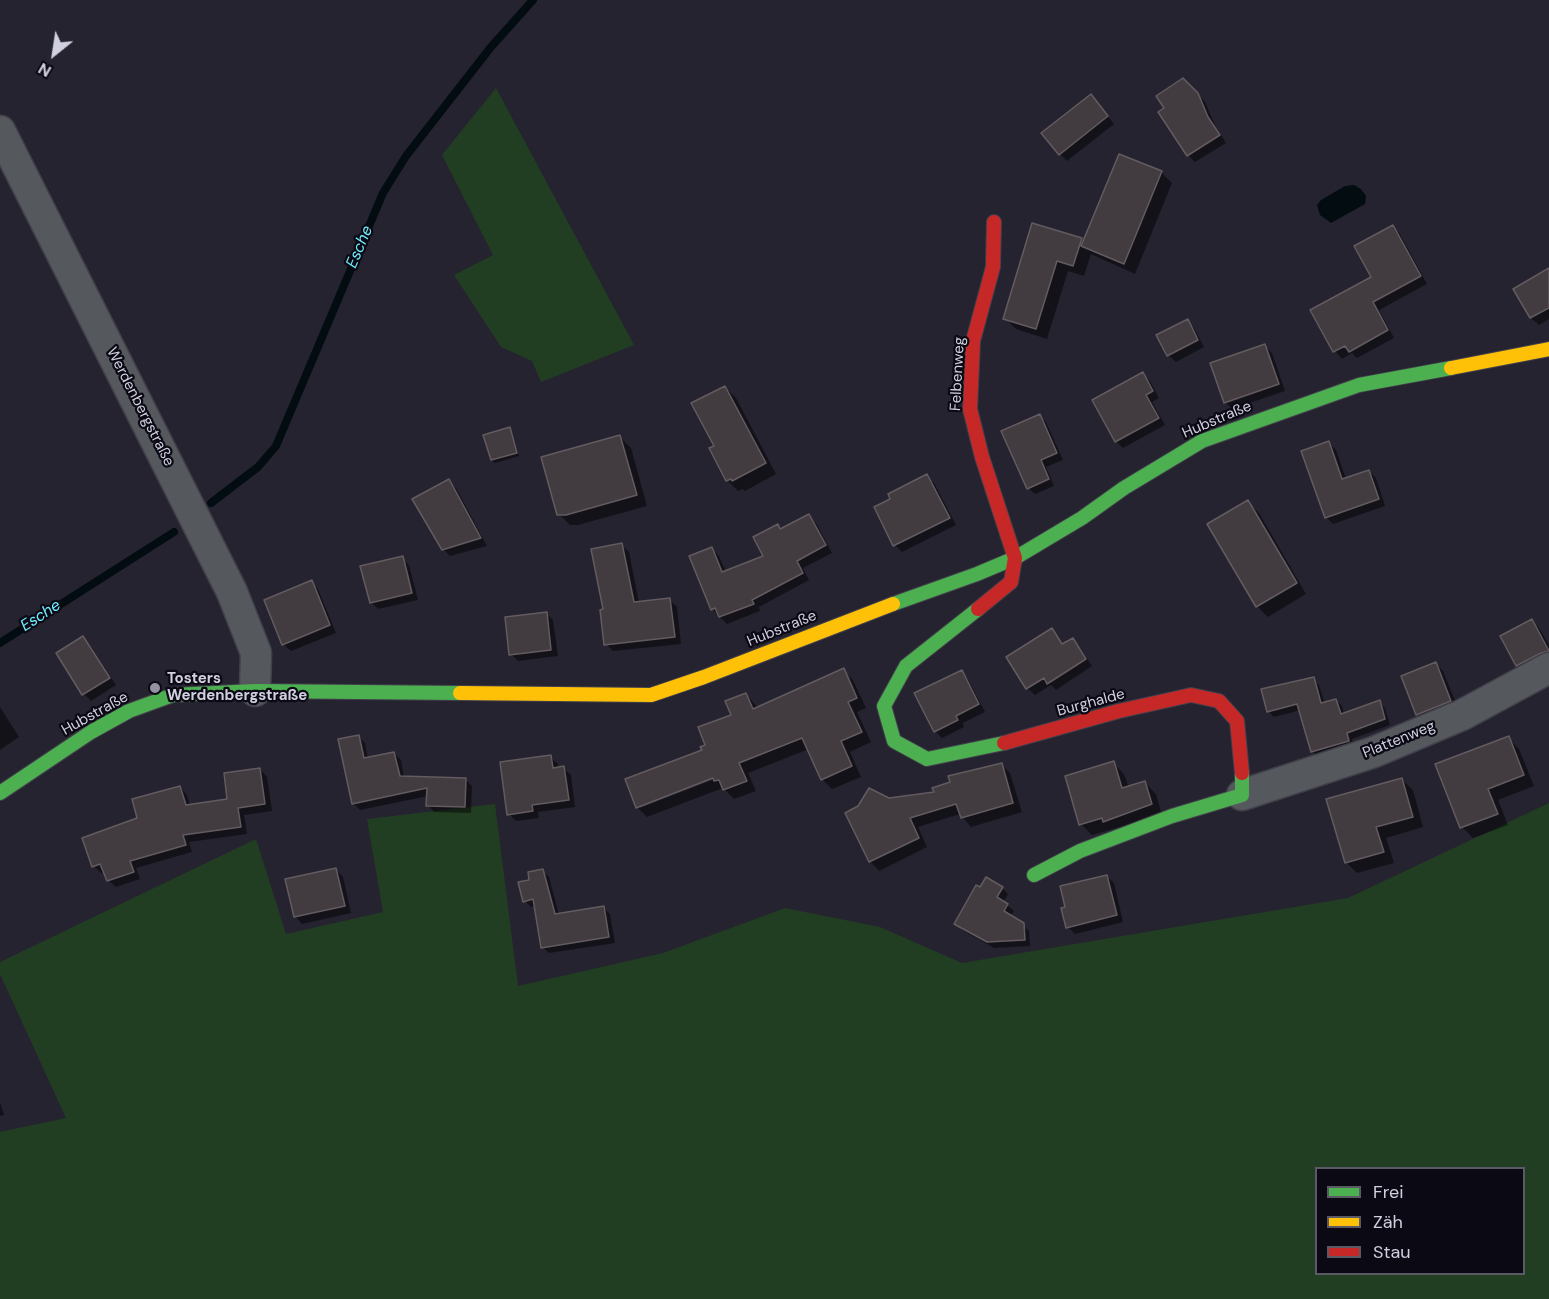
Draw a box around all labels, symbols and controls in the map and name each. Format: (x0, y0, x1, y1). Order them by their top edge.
north arrow (24, 24, 84, 84)
text: N (34, 58, 55, 82)
water label: Esche (343, 223, 377, 271)
street label: Felbenweg (947, 337, 969, 411)
street label: Werdenbergstraße (102, 345, 178, 469)
street label: Hubstraße (1180, 397, 1254, 443)
water label: Esche (17, 596, 65, 636)
street label: Hubstraße (745, 607, 819, 651)
place label: Tosters Werdenbergstraße (167, 670, 307, 705)
marker: Tosters Werdenbergstraße (148, 681, 162, 695)
street label: Burghalde (1055, 685, 1127, 721)
street label: Hubstraße (59, 688, 131, 740)
street label: Plattenweg (1360, 717, 1438, 763)
legend (1315, 1167, 1525, 1275)
text: Frei (1373, 1180, 1404, 1204)
text: Zäh (1373, 1210, 1403, 1234)
text: Stau (1373, 1240, 1411, 1264)

